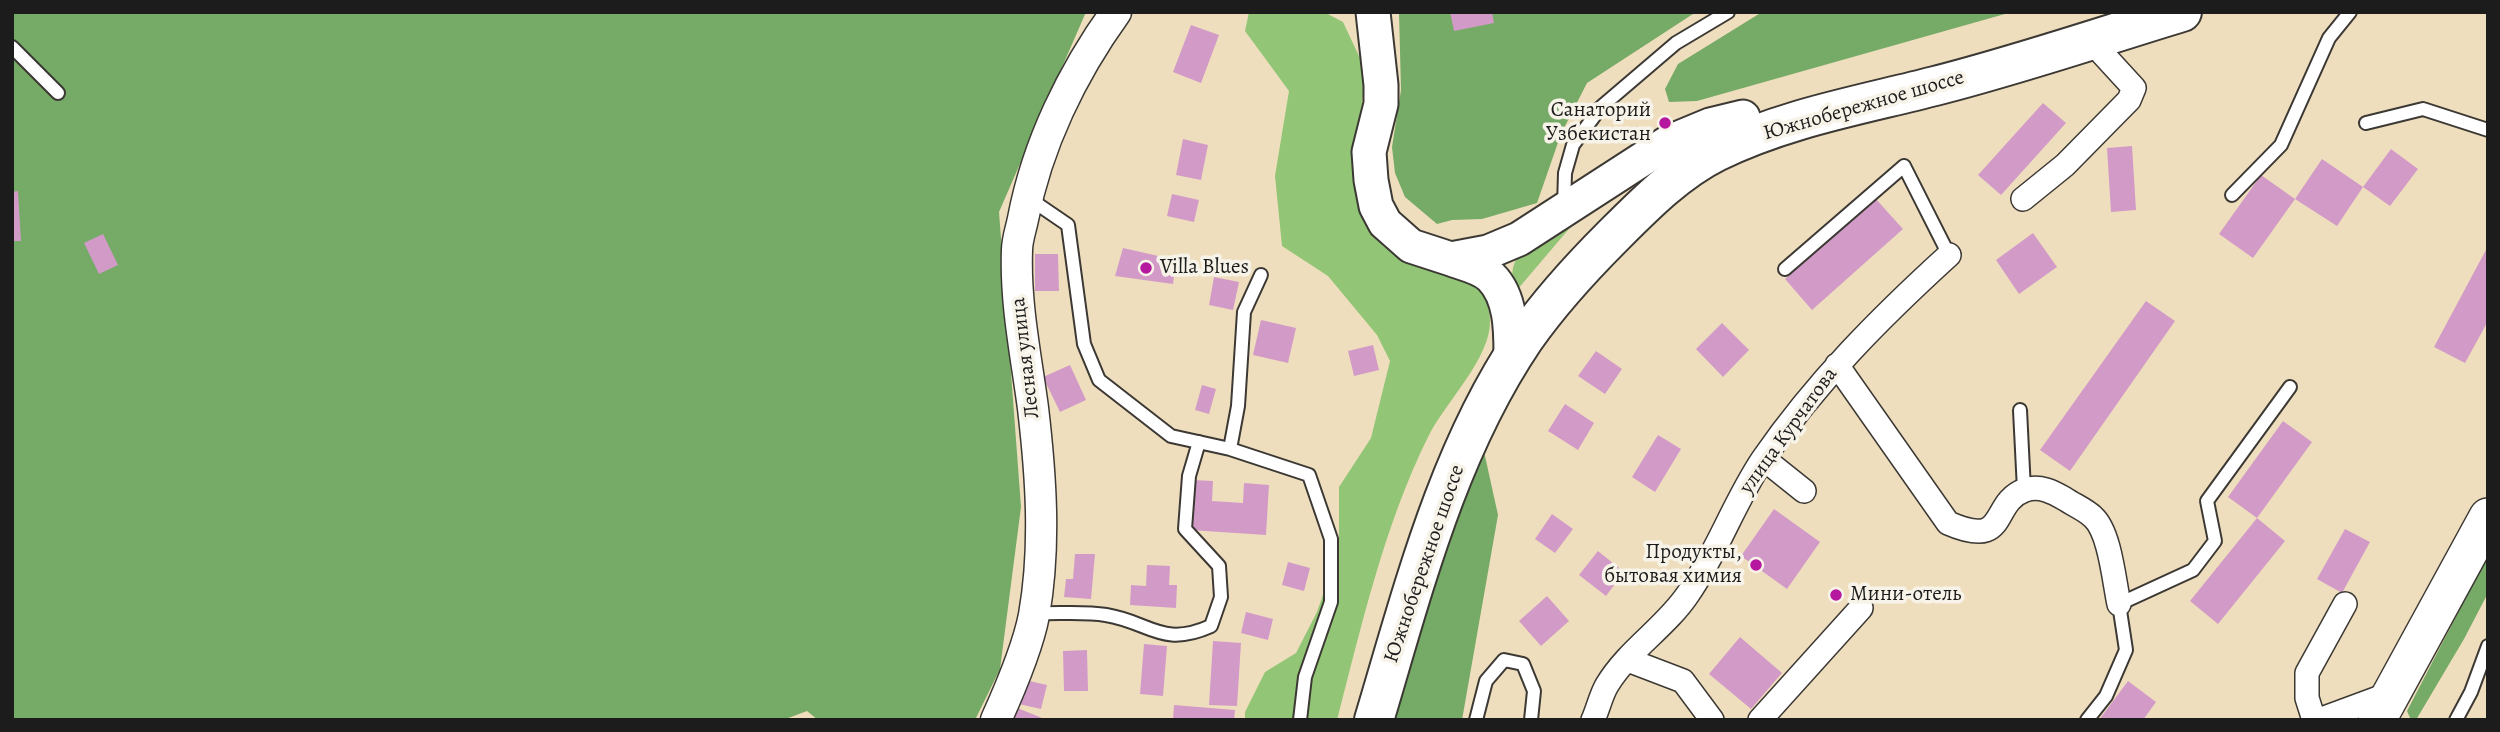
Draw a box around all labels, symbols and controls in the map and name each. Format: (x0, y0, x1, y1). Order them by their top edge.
street label: Южнобережное шоссе (1761, 65, 1967, 147)
place label: Санаторий Узбекистан (1546, 98, 1651, 148)
marker: Санаторий Узбекистан (1657, 115, 1673, 131)
place label: Villa Blues (1160, 255, 1249, 281)
marker: Villa Blues (1138, 260, 1154, 276)
street label: Лесная улица (1006, 296, 1046, 420)
street label: улица Курчатова (1735, 363, 1843, 499)
street label: Южнобережное шоссе (1379, 462, 1471, 666)
place label: Продукты, бытовая химия (1604, 540, 1742, 590)
marker: Продукты, бытовая химия (1748, 557, 1764, 573)
place label: Мини-отель (1850, 582, 1962, 608)
marker: Мини-отель (1828, 587, 1844, 603)

